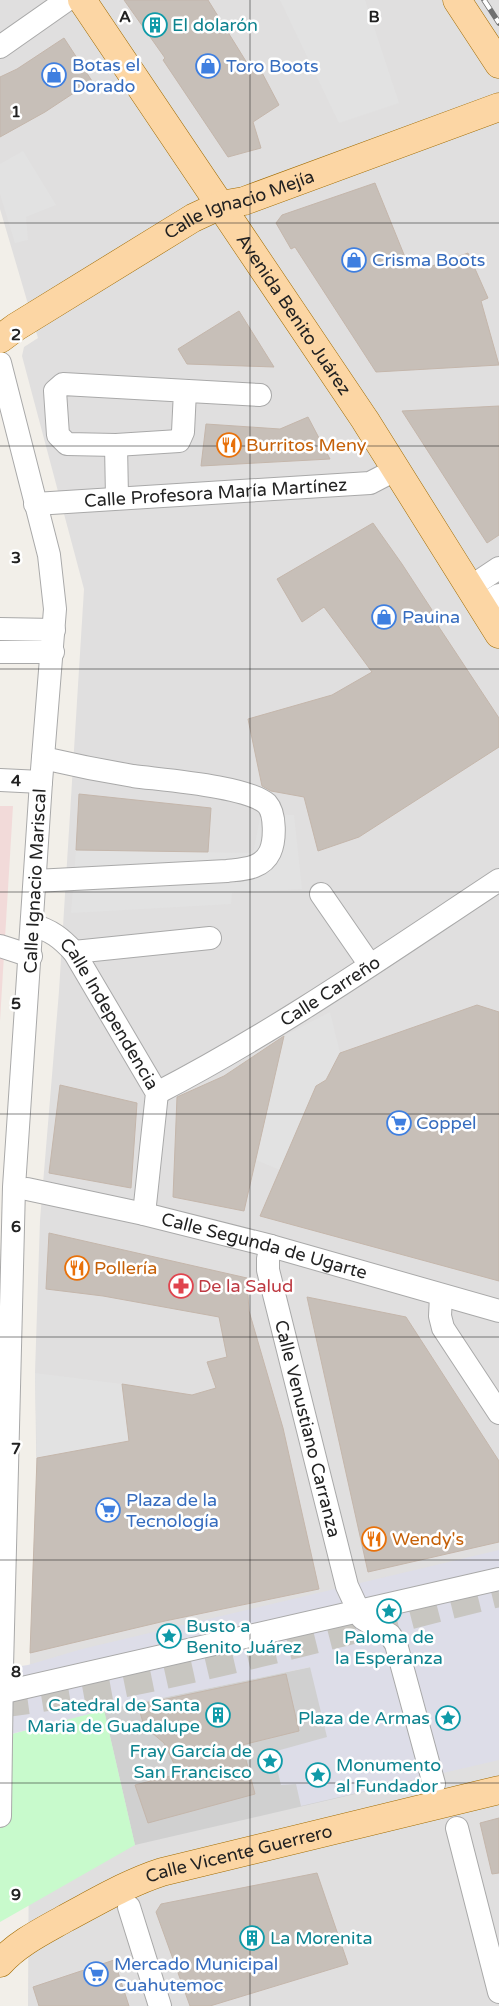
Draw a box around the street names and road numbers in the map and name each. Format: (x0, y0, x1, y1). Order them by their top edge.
street label: Calle Ignacio Mejía (160, 165, 317, 244)
street label: Avenida Benito Juárez (232, 229, 356, 399)
street label: Calle Profesora María Martínez (83, 473, 348, 512)
street label: Calle Ignacio Mariscal (19, 788, 51, 974)
street label: Calle Independencia (55, 933, 164, 1094)
street label: Calle Carreño (276, 951, 385, 1031)
street label: Calle Segunda de Ugarte (159, 1208, 370, 1284)
street label: Calle Venustiano Carranza (270, 1318, 345, 1540)
street label: Calle Vicente Guerrero (142, 1820, 335, 1888)

